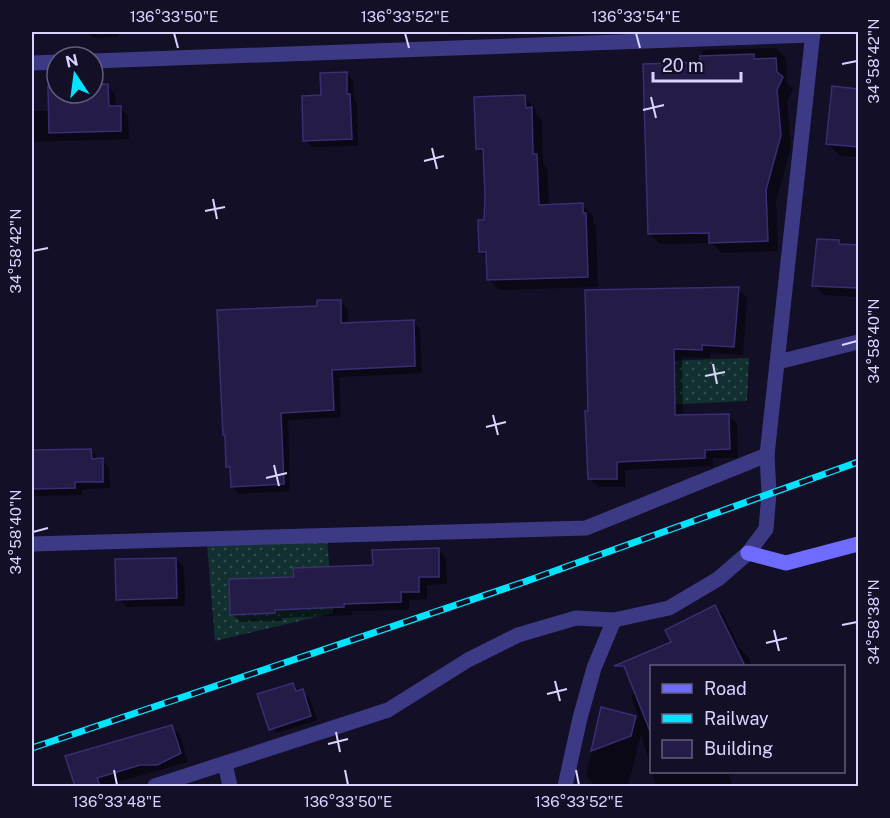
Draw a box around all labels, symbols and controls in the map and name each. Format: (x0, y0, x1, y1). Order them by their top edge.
text: 136°33'50"E (130, 8, 218, 25)
text: 136°33'52"E (361, 8, 449, 25)
text: 136°33'54"E (592, 8, 681, 25)
text: 34°58'42"N (865, 19, 882, 103)
north arrow (45, 45, 105, 105)
scale bar (653, 45, 742, 83)
text: N (64, 50, 80, 72)
text: 20 m (662, 55, 704, 76)
text: 34°58'42"N (7, 209, 24, 293)
text: 34°58'40"N (865, 298, 882, 384)
text: 34°58'40"N (7, 489, 24, 575)
text: 34°58'38"N (865, 579, 882, 665)
legend (650, 665, 845, 773)
text: Road (704, 678, 747, 699)
text: Railway (704, 708, 769, 729)
text: Building (704, 738, 773, 759)
text: 136°33'48"E (72, 793, 162, 810)
text: 136°33'50"E (304, 793, 392, 810)
text: 136°33'52"E (535, 793, 623, 810)

